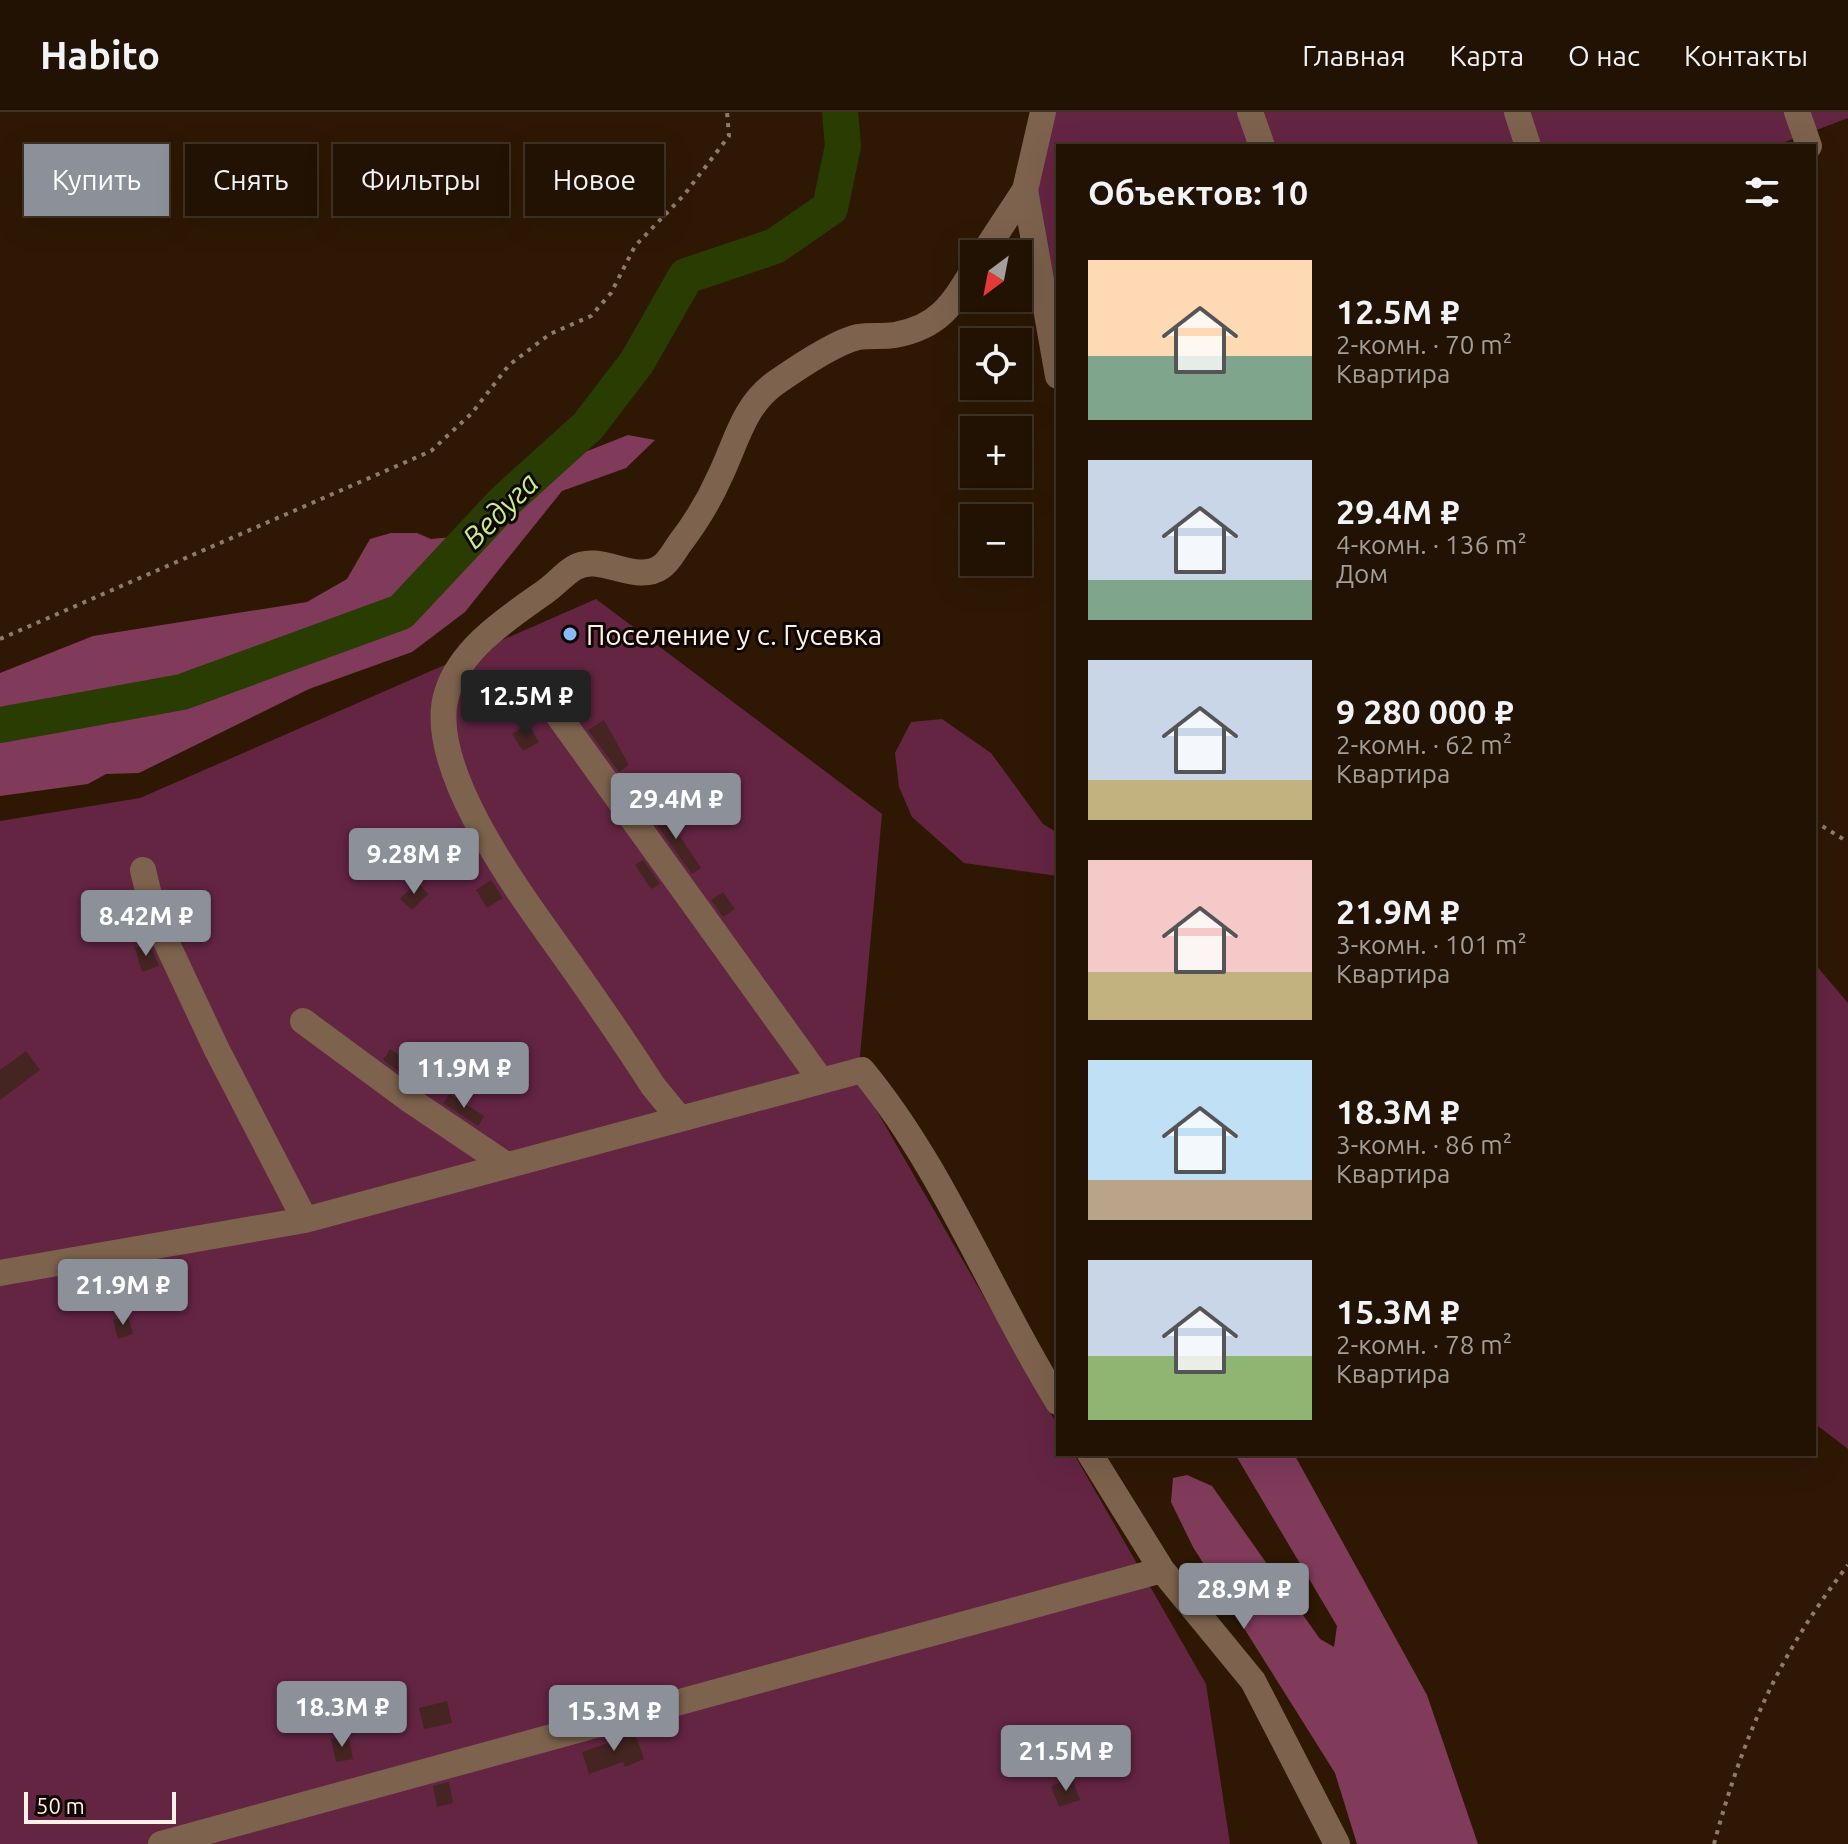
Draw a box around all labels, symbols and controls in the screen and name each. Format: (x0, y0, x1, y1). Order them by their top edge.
text: Habito (40, 34, 160, 76)
text: Главная (1302, 40, 1405, 71)
text: Карта (1449, 40, 1524, 71)
text: О нас (1568, 40, 1640, 71)
text: Контакты (1684, 40, 1808, 71)
chip: Купить (24, 144, 169, 216)
chip: Снять (185, 144, 317, 216)
chip: Фильтры (333, 144, 509, 216)
chip: Новое (525, 144, 664, 216)
icon: filters (1740, 170, 1784, 214)
text: Объектов: 10 (1088, 173, 1308, 211)
north arrow (960, 240, 1032, 312)
map controls (960, 240, 1032, 576)
icon: home (1152, 292, 1248, 388)
text: 12.5M ₽ (1336, 292, 1459, 330)
button: locate (960, 328, 1032, 400)
text: 2-комн. · 70 m² (1336, 330, 1512, 359)
text: Квартира (1336, 359, 1450, 388)
button: + (960, 416, 1032, 488)
water label: Ведуга (455, 465, 545, 555)
icon: home (1152, 492, 1248, 588)
text: 29.4M ₽ (1336, 492, 1459, 530)
button: − (960, 504, 1032, 576)
text: 4-комн. · 136 m² (1336, 530, 1527, 559)
text: Дом (1336, 559, 1388, 588)
place label: Поселение у с. Гусевка (586, 619, 882, 650)
marker: Поселение у с. Гусевка (561, 625, 579, 643)
pin: 12.5M ₽ (452, 670, 600, 738)
text: 12.5M ₽ (479, 681, 573, 710)
icon: home (1152, 692, 1248, 788)
text: 9 280 000 ₽ (1336, 692, 1514, 730)
text: 2-комн. · 62 m² (1336, 730, 1512, 759)
text: Квартира (1336, 759, 1450, 788)
pin: 29.4M ₽ (602, 773, 750, 841)
text: 29.4M ₽ (629, 784, 723, 813)
pin: 9.28M ₽ (340, 828, 488, 896)
text: 9.28M ₽ (367, 839, 461, 868)
pin: 8.42M ₽ (72, 890, 220, 958)
icon: home (1152, 892, 1248, 988)
text: 21.9M ₽ (1336, 892, 1459, 930)
text: 8.42M ₽ (99, 901, 193, 930)
text: 3-комн. · 101 m² (1336, 930, 1527, 959)
text: Квартира (1336, 959, 1450, 988)
pin: 11.9M ₽ (390, 1042, 538, 1110)
text: 11.9M ₽ (417, 1053, 511, 1082)
icon: home (1152, 1092, 1248, 1188)
text: 18.3M ₽ (1336, 1092, 1459, 1130)
text: 3-комн. · 86 m² (1336, 1130, 1512, 1159)
text: Квартира (1336, 1159, 1450, 1188)
pin: 21.9M ₽ (49, 1259, 197, 1327)
text: 21.9M ₽ (76, 1270, 170, 1299)
icon: home (1152, 1292, 1248, 1388)
text: 15.3M ₽ (1336, 1292, 1459, 1330)
text: 2-комн. · 78 m² (1336, 1330, 1512, 1359)
text: Квартира (1336, 1359, 1450, 1388)
pin: 28.9M ₽ (1170, 1563, 1318, 1631)
text: 28.9M ₽ (1197, 1574, 1291, 1603)
pin: 18.3M ₽ (268, 1681, 416, 1749)
pin: 15.3M ₽ (540, 1685, 688, 1753)
text: 18.3M ₽ (295, 1692, 389, 1721)
text: 15.3M ₽ (567, 1696, 661, 1725)
pin: 21.5M ₽ (992, 1725, 1140, 1793)
text: 21.5M ₽ (1019, 1736, 1113, 1765)
scale bar (24, 1788, 176, 1824)
text: 50 m (36, 1793, 85, 1818)

